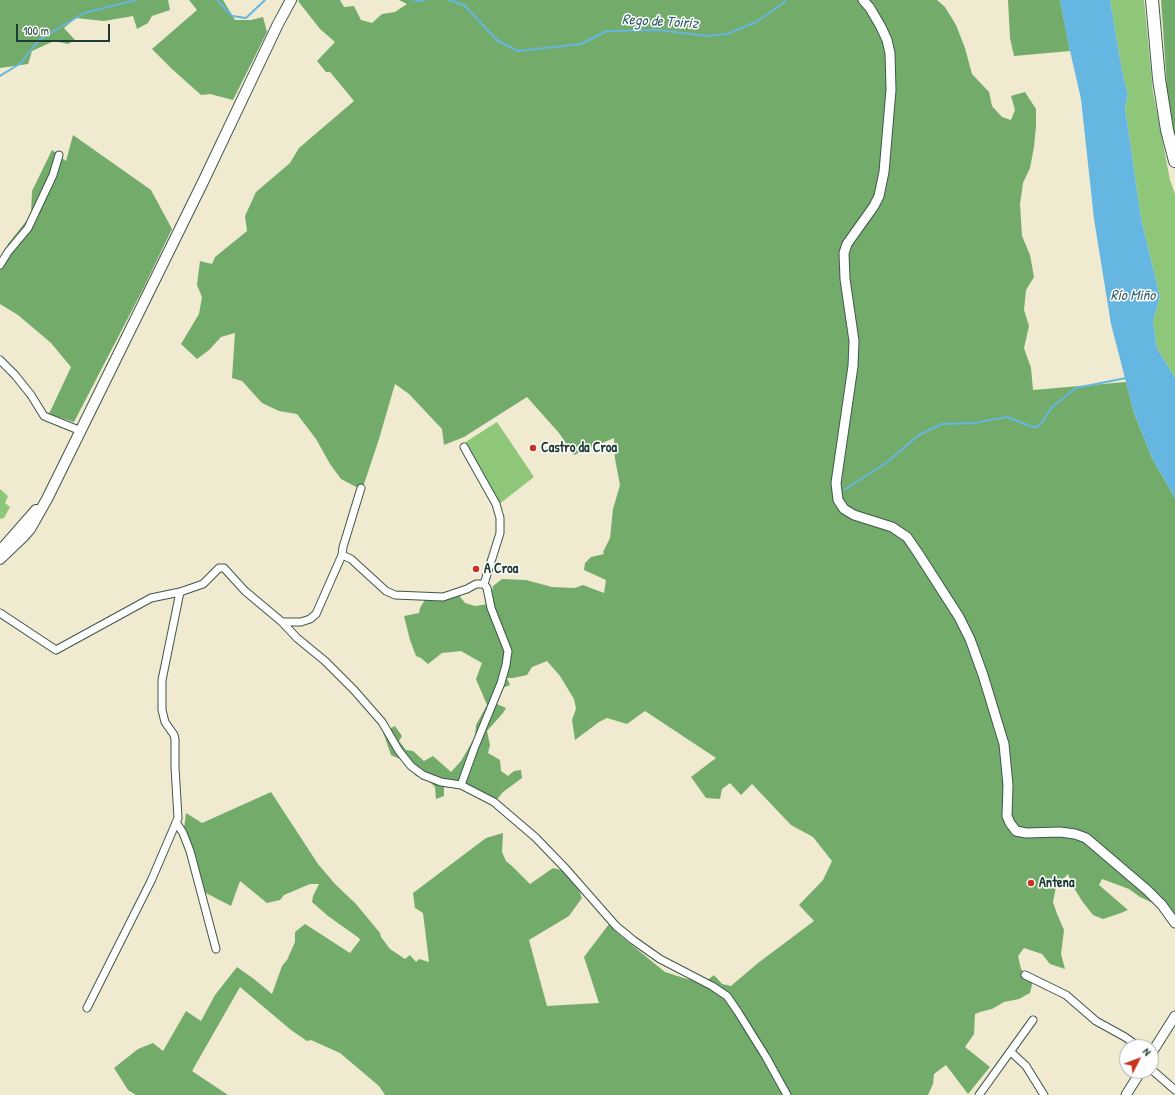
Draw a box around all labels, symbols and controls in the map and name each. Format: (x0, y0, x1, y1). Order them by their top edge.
water label: Rego de Toiriz (621, 11, 699, 33)
scale bar (18, 16, 112, 42)
text: 100 m (23, 22, 49, 39)
water label: Río Miño (1111, 287, 1155, 305)
place label: Castro da Croa (541, 440, 617, 456)
marker: Castro da Croa (528, 443, 538, 453)
place label: A Croa (484, 561, 518, 577)
marker: A Croa (471, 564, 481, 574)
place label: Antena (1039, 875, 1074, 891)
marker: Antena (1026, 878, 1036, 888)
north arrow (1119, 1039, 1159, 1079)
text: N (1140, 1045, 1154, 1058)

